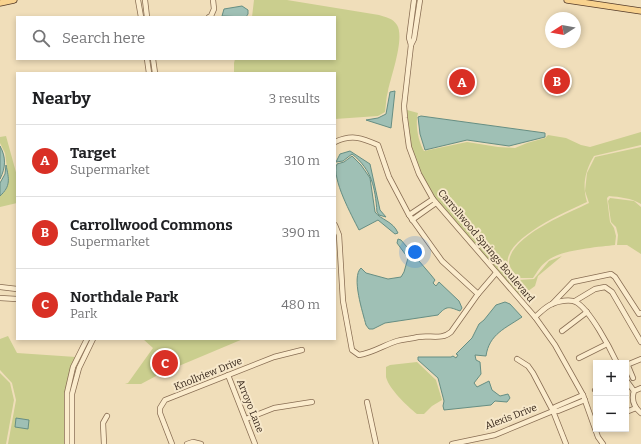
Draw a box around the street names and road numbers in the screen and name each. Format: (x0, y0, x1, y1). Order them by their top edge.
street label: Carrollwood Springs Boulevard (435, 187, 537, 305)
street label: Knollview Drive (172, 355, 244, 393)
street label: Arroyo Lane (234, 378, 266, 434)
street label: Alexis Drive (483, 402, 539, 432)

